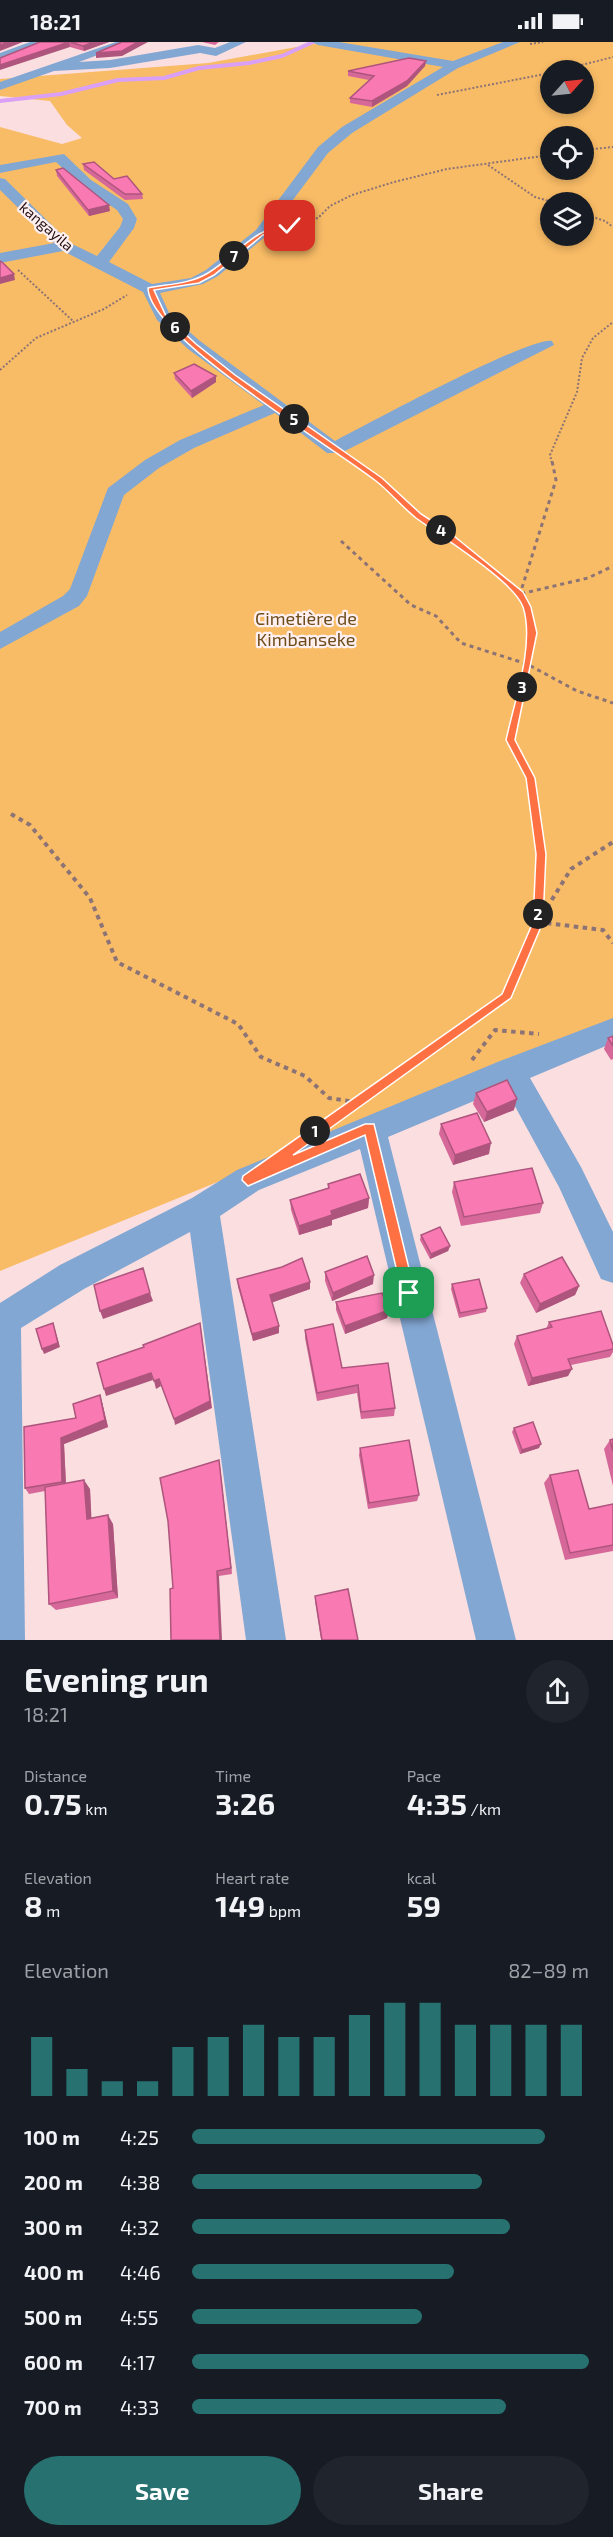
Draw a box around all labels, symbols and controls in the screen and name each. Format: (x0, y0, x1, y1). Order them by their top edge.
text: 18:21 (30, 8, 81, 34)
north arrow (540, 60, 594, 114)
map controls (540, 60, 594, 246)
button: locate (540, 126, 594, 180)
button: layers (540, 192, 594, 246)
street label: kangayila (16, 198, 78, 254)
pin (264, 200, 315, 251)
icon: check (273, 209, 306, 242)
pin: 7 (219, 241, 249, 271)
text: 7 (230, 246, 238, 265)
pin: 6 (160, 312, 190, 342)
text: 6 (170, 317, 180, 336)
pin: 5 (279, 404, 309, 434)
text: 5 (290, 409, 298, 428)
pin: 4 (426, 515, 456, 545)
text: 4 (436, 520, 446, 539)
park label: Cimetière de Kimbanseke (255, 607, 357, 650)
pin: 3 (507, 672, 537, 702)
text: 3 (517, 677, 527, 696)
pin: 2 (523, 899, 553, 929)
text: 2 (533, 904, 543, 923)
pin: 1 (300, 1116, 330, 1146)
text: 1 (312, 1121, 318, 1140)
pin (383, 1267, 434, 1318)
icon: arrive (392, 1276, 425, 1309)
text: Evening run (24, 1659, 209, 1699)
button: share (526, 1660, 589, 1723)
text: 18:21 (24, 1702, 68, 1726)
text: Distance (24, 1766, 87, 1785)
text: Time (215, 1766, 251, 1785)
text: Pace (407, 1766, 441, 1785)
text: 0.75 (24, 1785, 82, 1821)
text: 3:26 (215, 1785, 275, 1821)
text: 4:35 (407, 1785, 467, 1821)
text: km (82, 1799, 107, 1818)
text: /km (467, 1799, 501, 1818)
text: Elevation (24, 1868, 92, 1887)
text: Heart rate (215, 1868, 289, 1887)
text: kcal (407, 1868, 436, 1887)
text: 8 (24, 1887, 43, 1923)
text: 149 (215, 1887, 265, 1923)
text: 59 (407, 1887, 441, 1923)
text: m (43, 1901, 60, 1920)
text: bpm (265, 1901, 301, 1920)
text: Elevation (24, 1958, 109, 1982)
text: 82–89 m (508, 1958, 589, 1982)
text: 100 m (24, 2125, 80, 2149)
text: 4:25 (120, 2125, 159, 2149)
text: 200 m (24, 2170, 83, 2194)
text: 4:38 (120, 2170, 160, 2194)
text: 300 m (24, 2215, 83, 2239)
text: 4:32 (120, 2215, 159, 2239)
text: 400 m (24, 2260, 84, 2284)
text: 4:46 (120, 2260, 161, 2284)
text: 500 m (24, 2305, 82, 2329)
text: 4:55 (120, 2305, 158, 2329)
text: 600 m (24, 2350, 83, 2374)
text: 4:17 (120, 2350, 155, 2374)
text: 700 m (24, 2395, 82, 2419)
text: 4:33 (120, 2395, 159, 2419)
button: Save (24, 2456, 301, 2525)
button: Share (313, 2456, 589, 2525)

